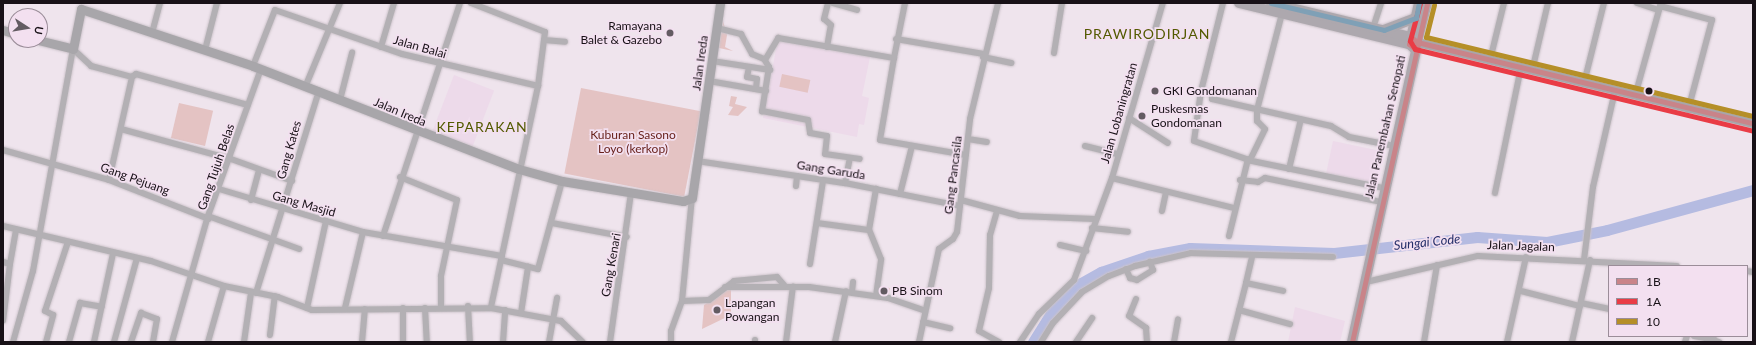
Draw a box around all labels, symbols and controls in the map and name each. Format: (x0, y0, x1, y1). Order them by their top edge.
north arrow (8, 8, 48, 48)
place label: Ramayana Balet & Gazebo (580, 19, 662, 47)
text: U (32, 25, 46, 36)
district label: PRAWIRODIRJAN (1084, 26, 1210, 42)
marker: Ramayana Balet & Gazebo (665, 28, 675, 38)
street label: Jalan Balai (392, 33, 448, 61)
street label: Jalan Ireda (689, 34, 711, 92)
street label: Jalan Panembahan Senopati (1361, 54, 1409, 200)
street label: Jalan Lobaningratan (1098, 61, 1140, 165)
place label: GKI Gondomanan (1163, 84, 1257, 98)
marker: GKI Gondomanan (1150, 86, 1160, 96)
unlabelled marker (1644, 86, 1654, 96)
street label: Jalan Ireda (372, 94, 428, 130)
place label: Puskesmas Gondomanan (1151, 102, 1222, 130)
marker: Puskesmas Gondomanan (1136, 110, 1148, 122)
street label: Gang Kates (274, 119, 304, 181)
district label: KEPARAKAN (436, 119, 528, 135)
street label: Gang Tujuh Belas (194, 122, 238, 212)
park label: Kuburan Sasono Loyo (kerkop) (590, 128, 676, 156)
street label: Gang Pancasila (941, 135, 965, 215)
street label: Gang Garuda (796, 157, 866, 183)
street label: Gang Pejuang (99, 160, 171, 198)
street label: Gang Masjid (271, 188, 337, 220)
water label: Sungai Code (1393, 231, 1461, 253)
street label: Gang Kenari (598, 232, 624, 298)
street label: Jalan Jagalan (1487, 238, 1555, 254)
legend (1608, 265, 1748, 337)
text: 1B (1646, 274, 1661, 289)
place label: PB Sinom (892, 284, 943, 298)
marker: PB Sinom (879, 286, 889, 296)
text: 1A (1646, 294, 1661, 309)
place label: Lapangan Powangan (725, 296, 780, 324)
marker: Lapangan Powangan (712, 305, 722, 315)
text: 10 (1646, 314, 1660, 329)

